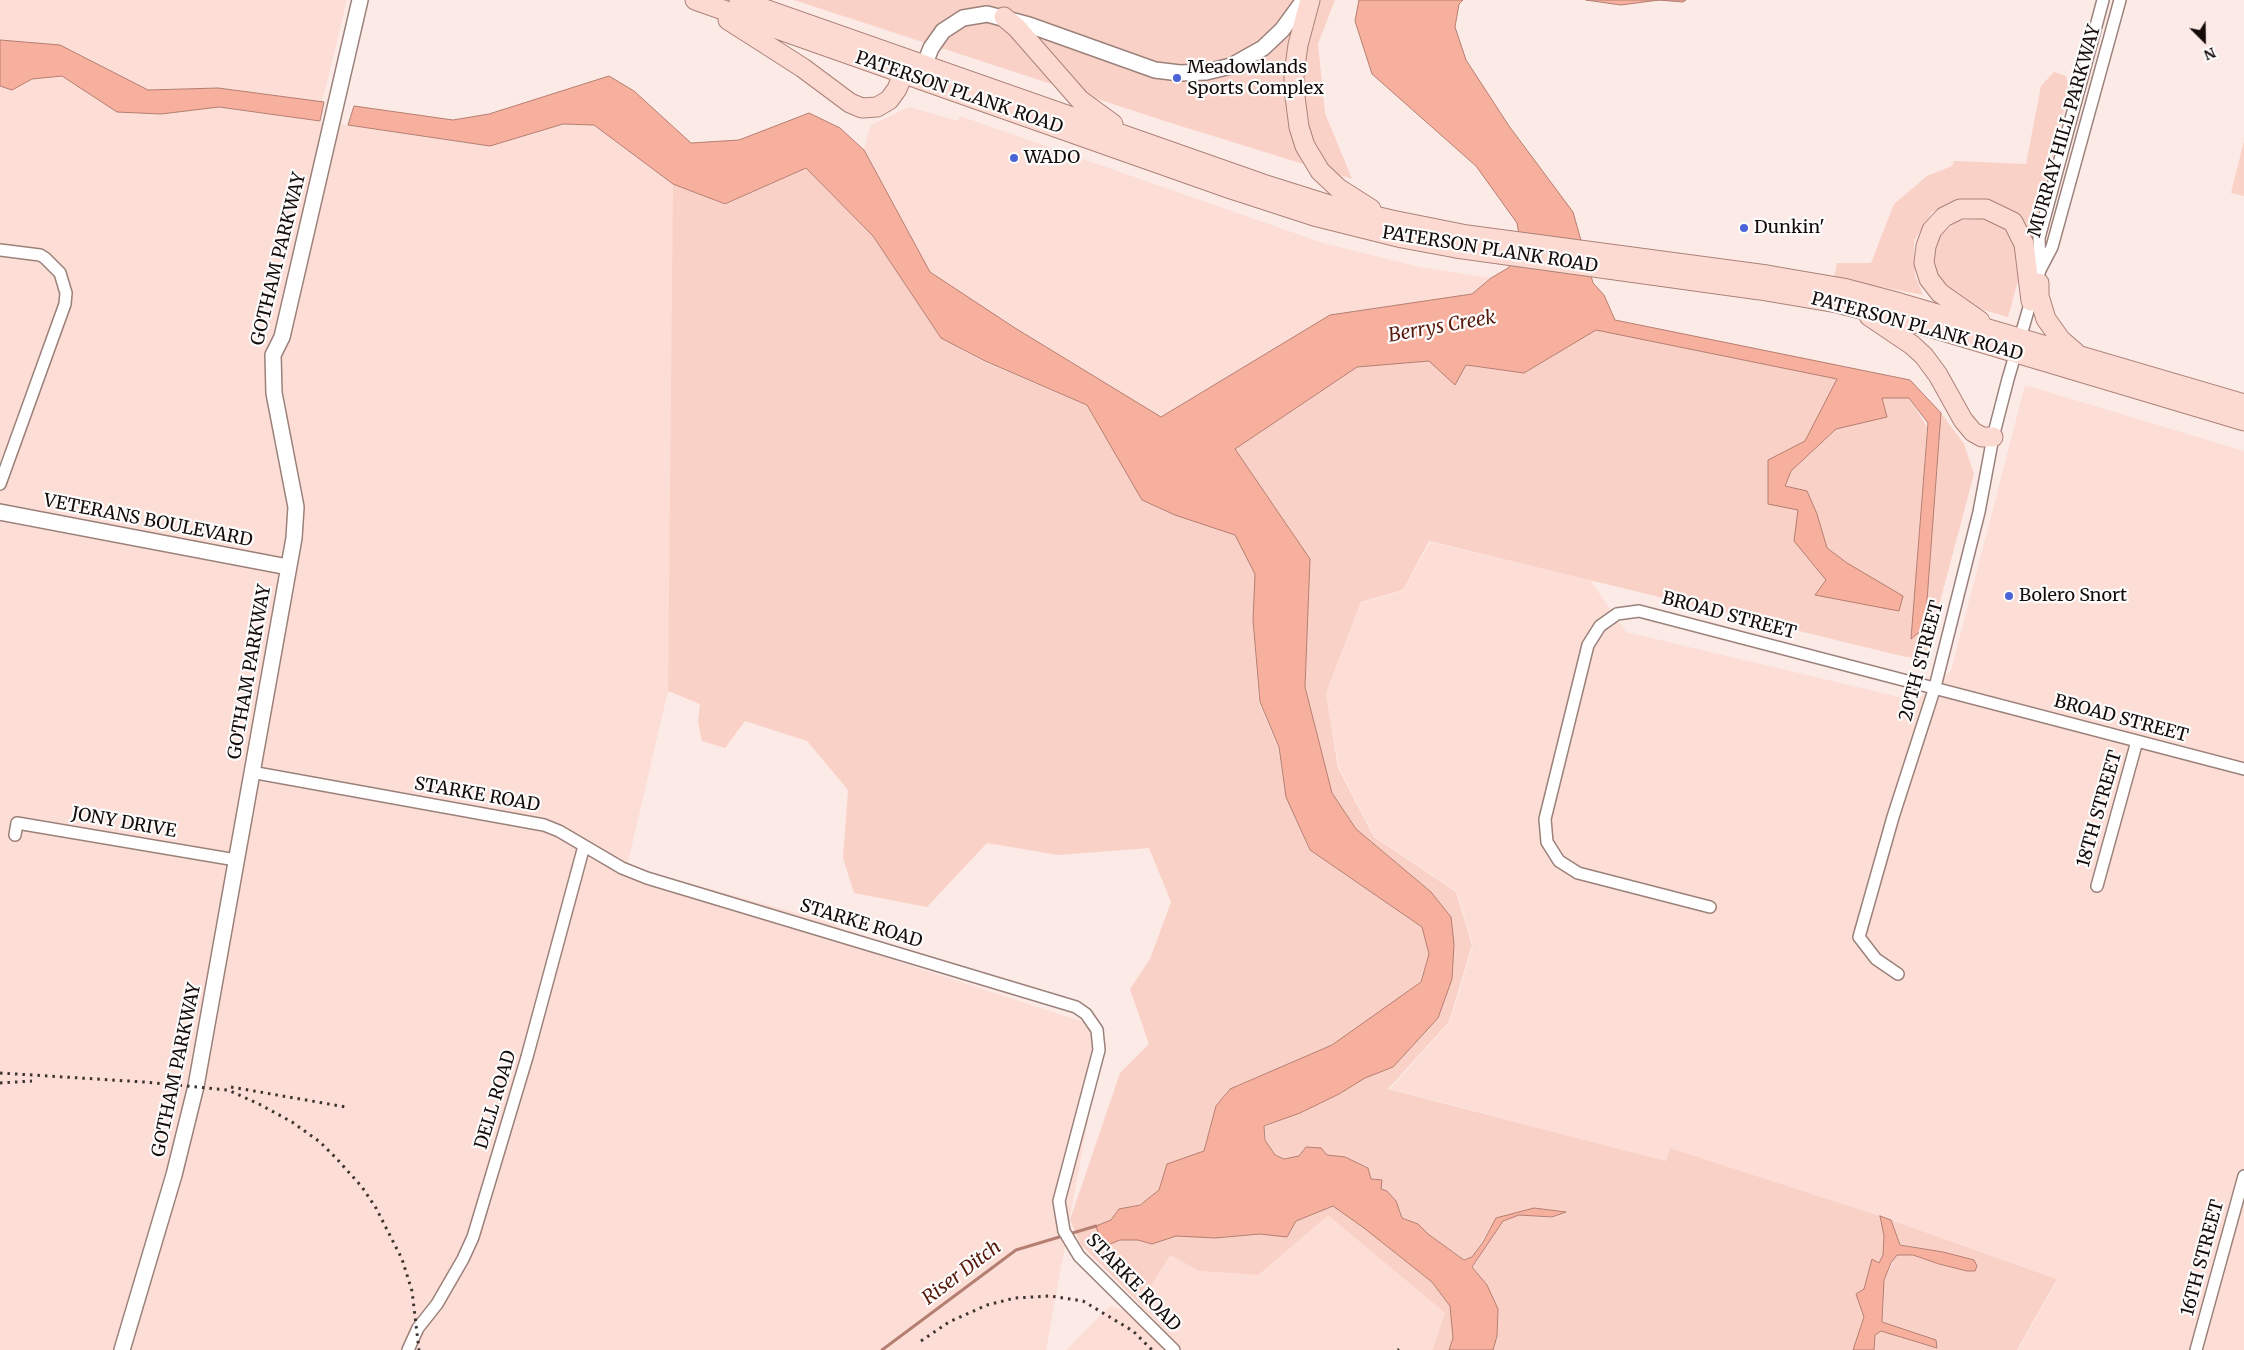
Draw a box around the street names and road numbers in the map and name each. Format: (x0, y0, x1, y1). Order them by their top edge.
street label: MURRAY HILL PARKWAY (2024, 22, 2106, 240)
street label: PATERSON PLANK ROAD (852, 47, 1066, 139)
street label: GOTHAM PARKWAY (247, 170, 311, 348)
street label: PATERSON PLANK ROAD (1381, 222, 1599, 278)
street label: PATERSON PLANK ROAD (1809, 288, 2025, 366)
street label: VETERANS BOULEVARD (42, 490, 254, 552)
street label: GOTHAM PARKWAY (224, 583, 276, 761)
street label: BROAD STREET (1660, 588, 1798, 644)
street label: 20TH STREET (1896, 598, 1948, 724)
street label: BROAD STREET (2052, 691, 2190, 747)
street label: 18TH STREET (2073, 748, 2127, 870)
street label: STARKE ROAD (413, 773, 541, 817)
street label: JONY DRIVE (70, 803, 178, 843)
street label: STARKE ROAD (797, 895, 925, 953)
street label: GOTHAM PARKWAY (148, 981, 206, 1159)
street label: DELL ROAD (471, 1048, 521, 1152)
street label: 16TH STREET (2177, 1197, 2229, 1319)
street label: STARKE ROAD (1081, 1230, 1185, 1336)

